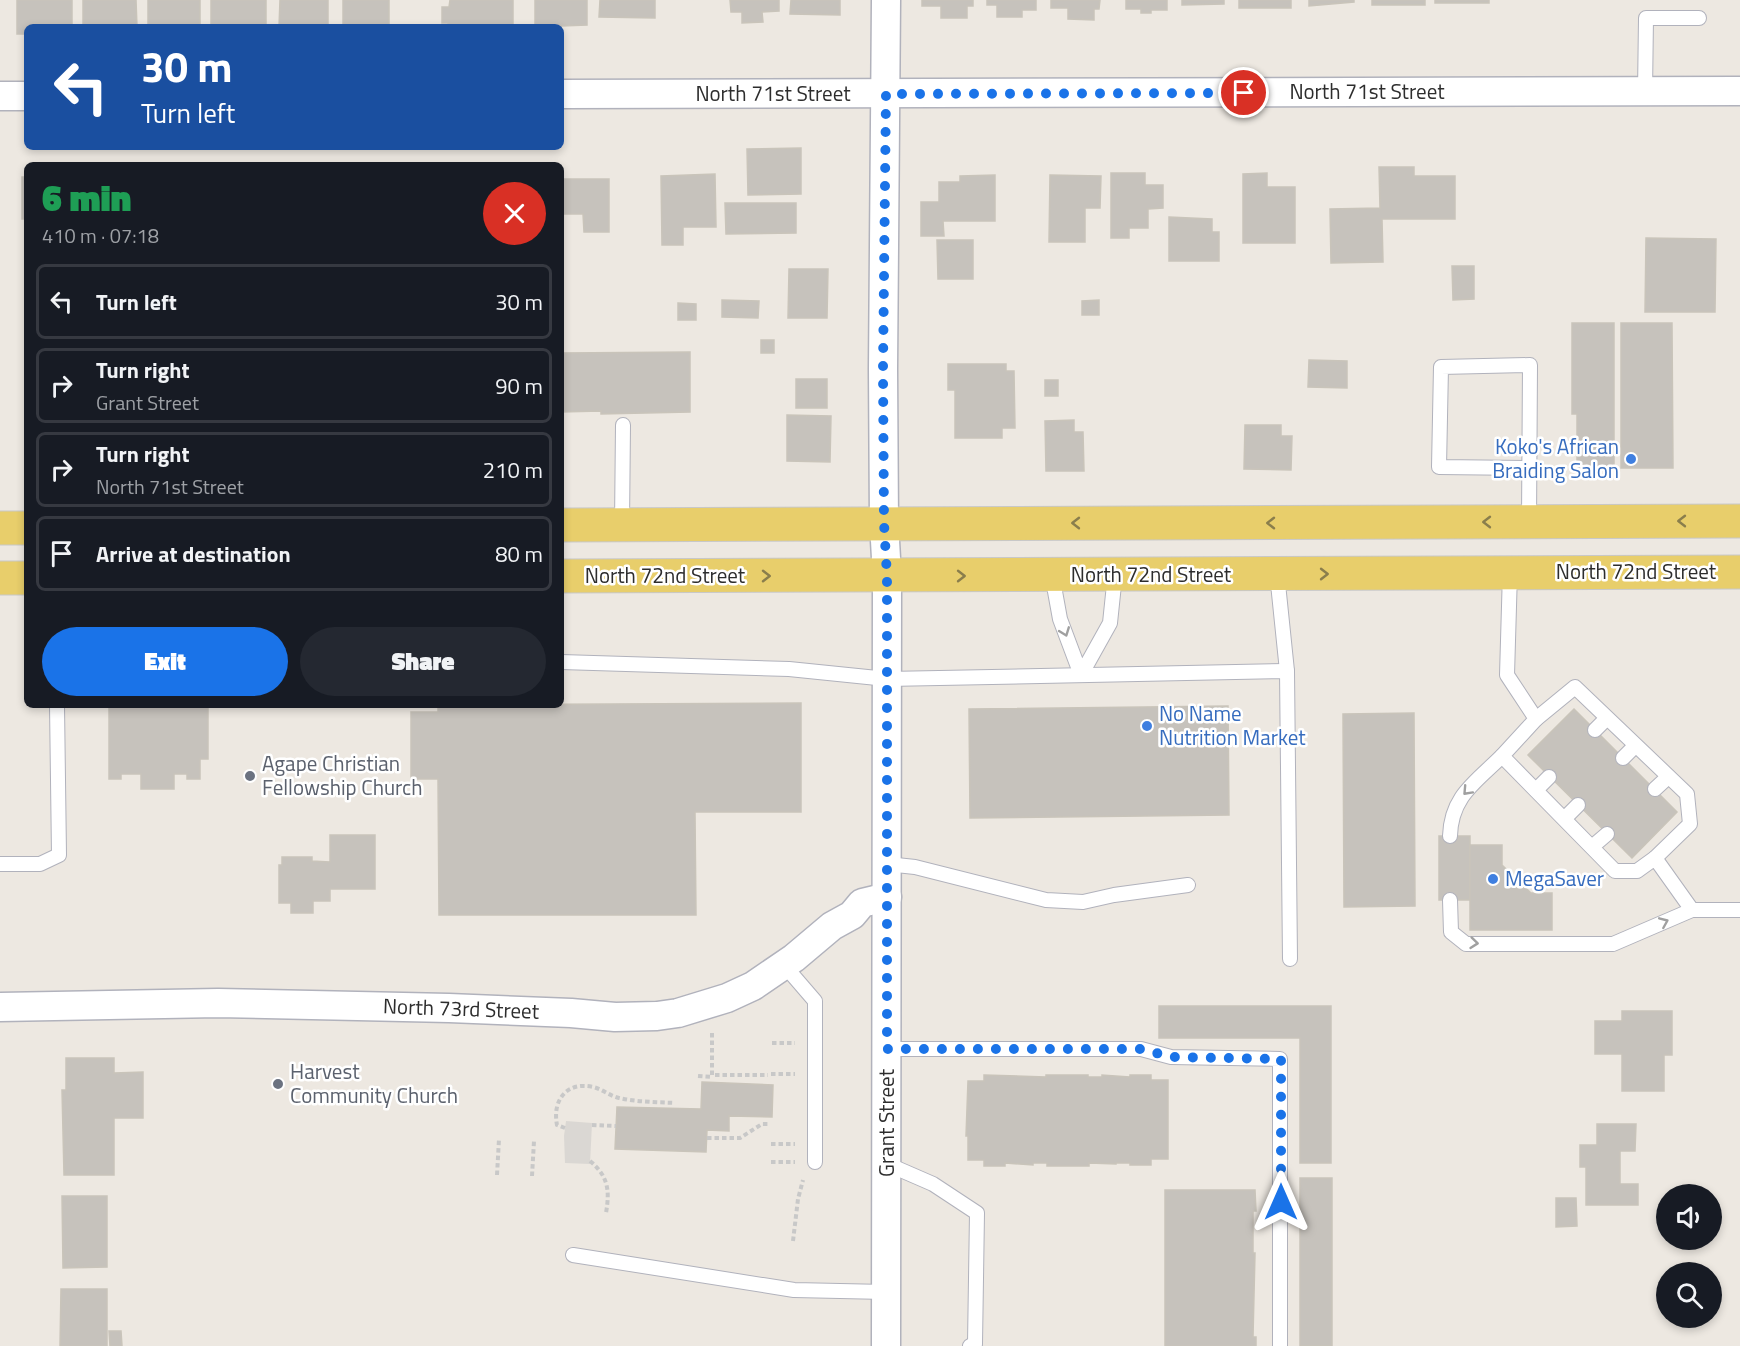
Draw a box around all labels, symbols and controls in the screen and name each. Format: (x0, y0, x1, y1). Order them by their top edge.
text: 30 m (141, 34, 233, 98)
icon: left (42, 48, 120, 126)
pin (1218, 67, 1269, 118)
street label: North 71st Street (1289, 75, 1445, 107)
icon: arrive (1227, 76, 1260, 109)
street label: North 71st Street (695, 77, 851, 109)
text: Turn left (141, 92, 235, 133)
text: 6 min (42, 170, 131, 225)
button: close (483, 182, 546, 245)
text: 410 m · 07:18 (42, 220, 159, 251)
icon: left (45, 285, 78, 318)
text: Turn left (96, 285, 177, 319)
text: 30 m (495, 285, 543, 319)
text: Turn right (96, 353, 190, 387)
icon: right (45, 369, 78, 402)
text: 90 m (495, 369, 543, 403)
text: Grant Street (96, 387, 199, 418)
place label: Koko's African Braiding Salon (1492, 430, 1619, 486)
text: Turn right (96, 437, 190, 471)
marker: Koko's African Braiding Salon (1624, 452, 1638, 466)
icon: right (45, 453, 78, 486)
text: 210 m (483, 453, 543, 487)
text: North 71st Street (96, 471, 244, 502)
one-way arrow (1677, 515, 1686, 527)
one-way arrow (1482, 516, 1491, 528)
one-way arrow (1071, 517, 1080, 529)
one-way arrow (1266, 517, 1275, 529)
icon: arrive (45, 537, 78, 570)
text: Arrive at destination (96, 537, 291, 571)
text: 80 m (495, 537, 543, 571)
street label: North 72nd Street (1556, 555, 1717, 587)
street label: North 72nd Street (1071, 558, 1232, 590)
street label: North 72nd Street (585, 559, 746, 591)
one-way arrow (1320, 568, 1329, 580)
one-way arrow (762, 570, 771, 582)
one-way arrow (957, 570, 966, 582)
one-way arrow (1057, 626, 1070, 637)
button: Exit (42, 627, 288, 696)
button: Share (300, 627, 546, 696)
place label: No Name Nutrition Market (1159, 697, 1306, 753)
marker: No Name Nutrition Market (1140, 719, 1154, 733)
place label: Agape Christian Fellowship Church (262, 747, 423, 803)
marker: Agape Christian Fellowship Church (243, 769, 257, 783)
one-way arrow (1463, 784, 1474, 795)
place label: MegaSaver (1505, 862, 1604, 894)
marker: MegaSaver (1486, 872, 1500, 886)
one-way arrow (1658, 917, 1669, 929)
one-way arrow (1469, 936, 1479, 949)
street label: North 73rd Street (382, 989, 540, 1027)
place label: Harvest Community Church (290, 1055, 458, 1111)
street label: Grant Street (870, 1068, 902, 1177)
marker: Harvest Community Church (271, 1077, 285, 1091)
position arrow (1249, 1170, 1313, 1234)
map controls (1656, 1184, 1722, 1328)
button: sound (1656, 1184, 1722, 1250)
button: search (1656, 1262, 1722, 1328)

